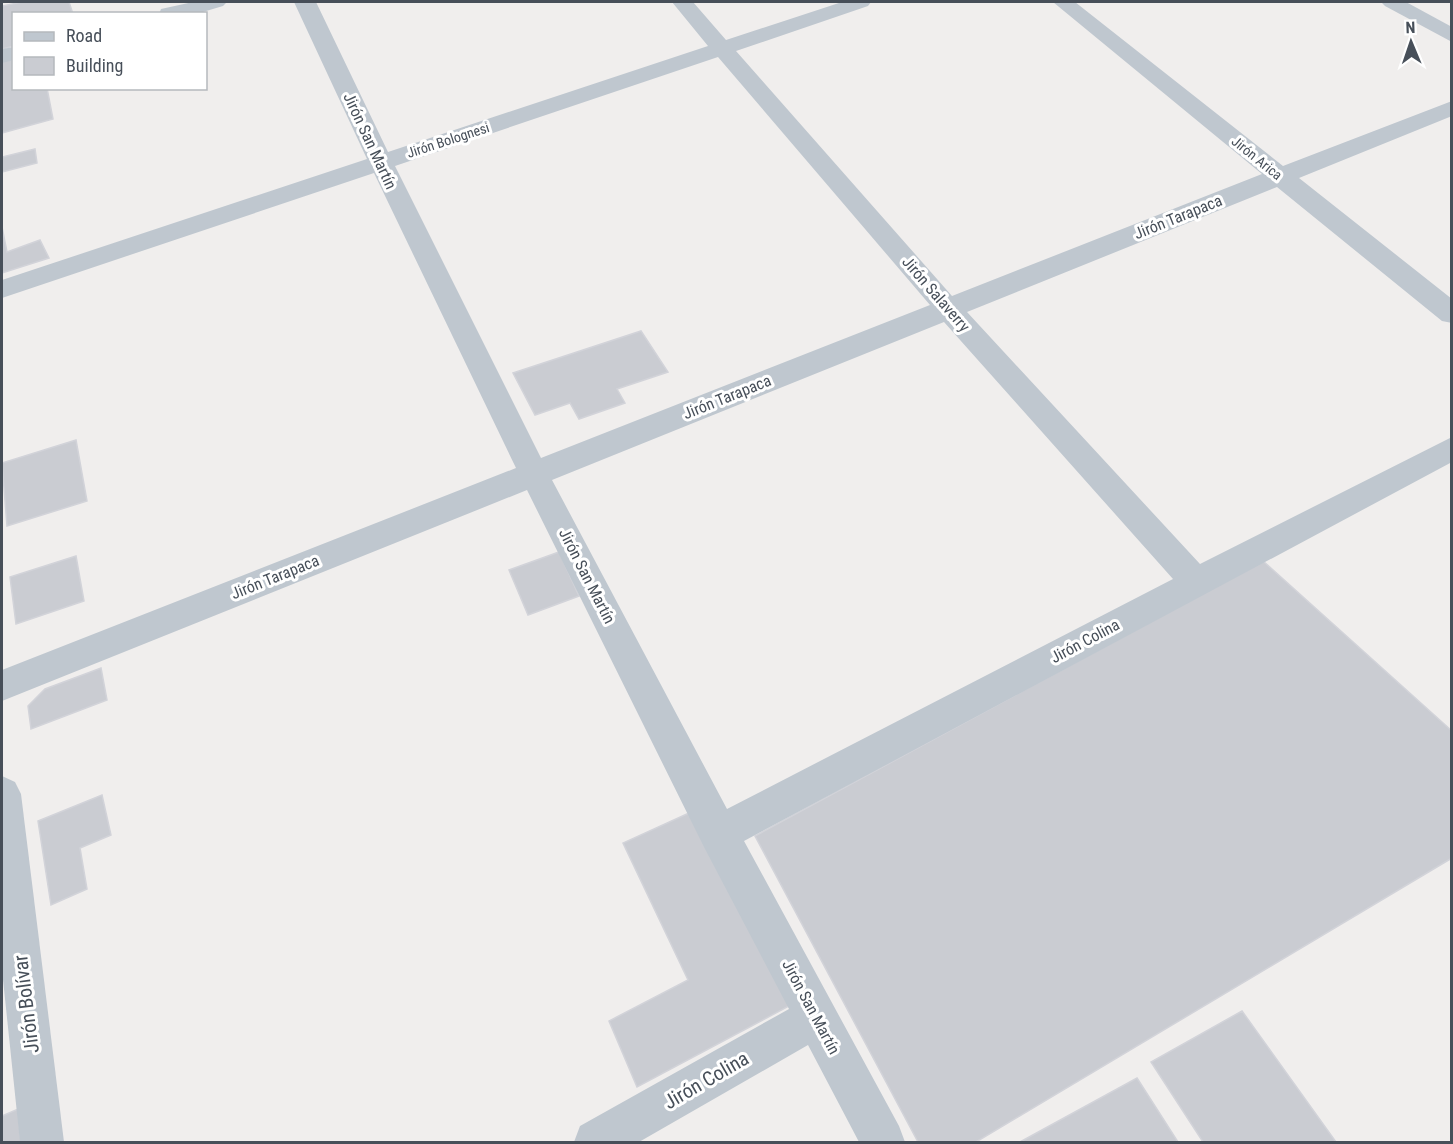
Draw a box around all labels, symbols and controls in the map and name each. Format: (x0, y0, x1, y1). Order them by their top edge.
legend (12, 12, 207, 90)
north arrow (1381, 12, 1441, 72)
text: N (1405, 18, 1416, 37)
text: Road (66, 25, 102, 46)
text: Building (66, 55, 123, 76)
street label: Jirón San Martín (339, 90, 401, 192)
street label: Jirón Bolognesi (405, 119, 491, 161)
street label: Jirón Arica (1229, 133, 1285, 183)
street label: Jirón Tarapaca (1131, 191, 1225, 243)
street label: Jirón Salaverry (898, 252, 974, 336)
street label: Jirón Tarapaca (680, 371, 774, 423)
street label: Jirón San Martín (555, 525, 619, 627)
street label: Jirón Tarapaca (228, 551, 322, 603)
street label: Jirón Colina (1047, 615, 1123, 667)
street label: Jirón Bolívar (8, 953, 44, 1055)
street label: Jirón San Martín (778, 957, 844, 1057)
street label: Jirón Colina (659, 1046, 753, 1114)

